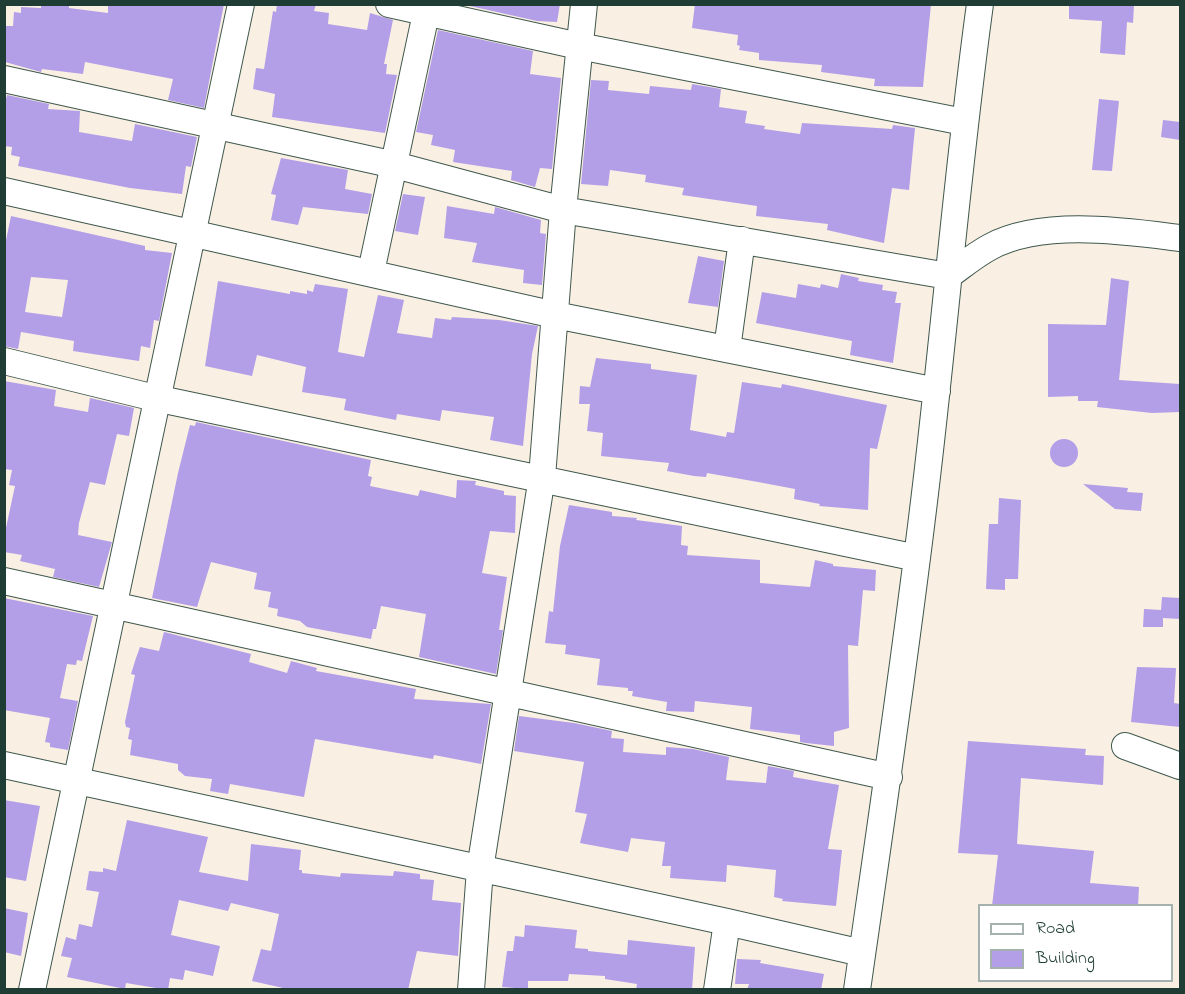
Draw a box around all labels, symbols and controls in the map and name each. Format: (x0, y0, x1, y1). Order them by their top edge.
legend (978, 904, 1173, 982)
text: Road (1036, 916, 1075, 942)
text: Building (1036, 946, 1095, 972)

